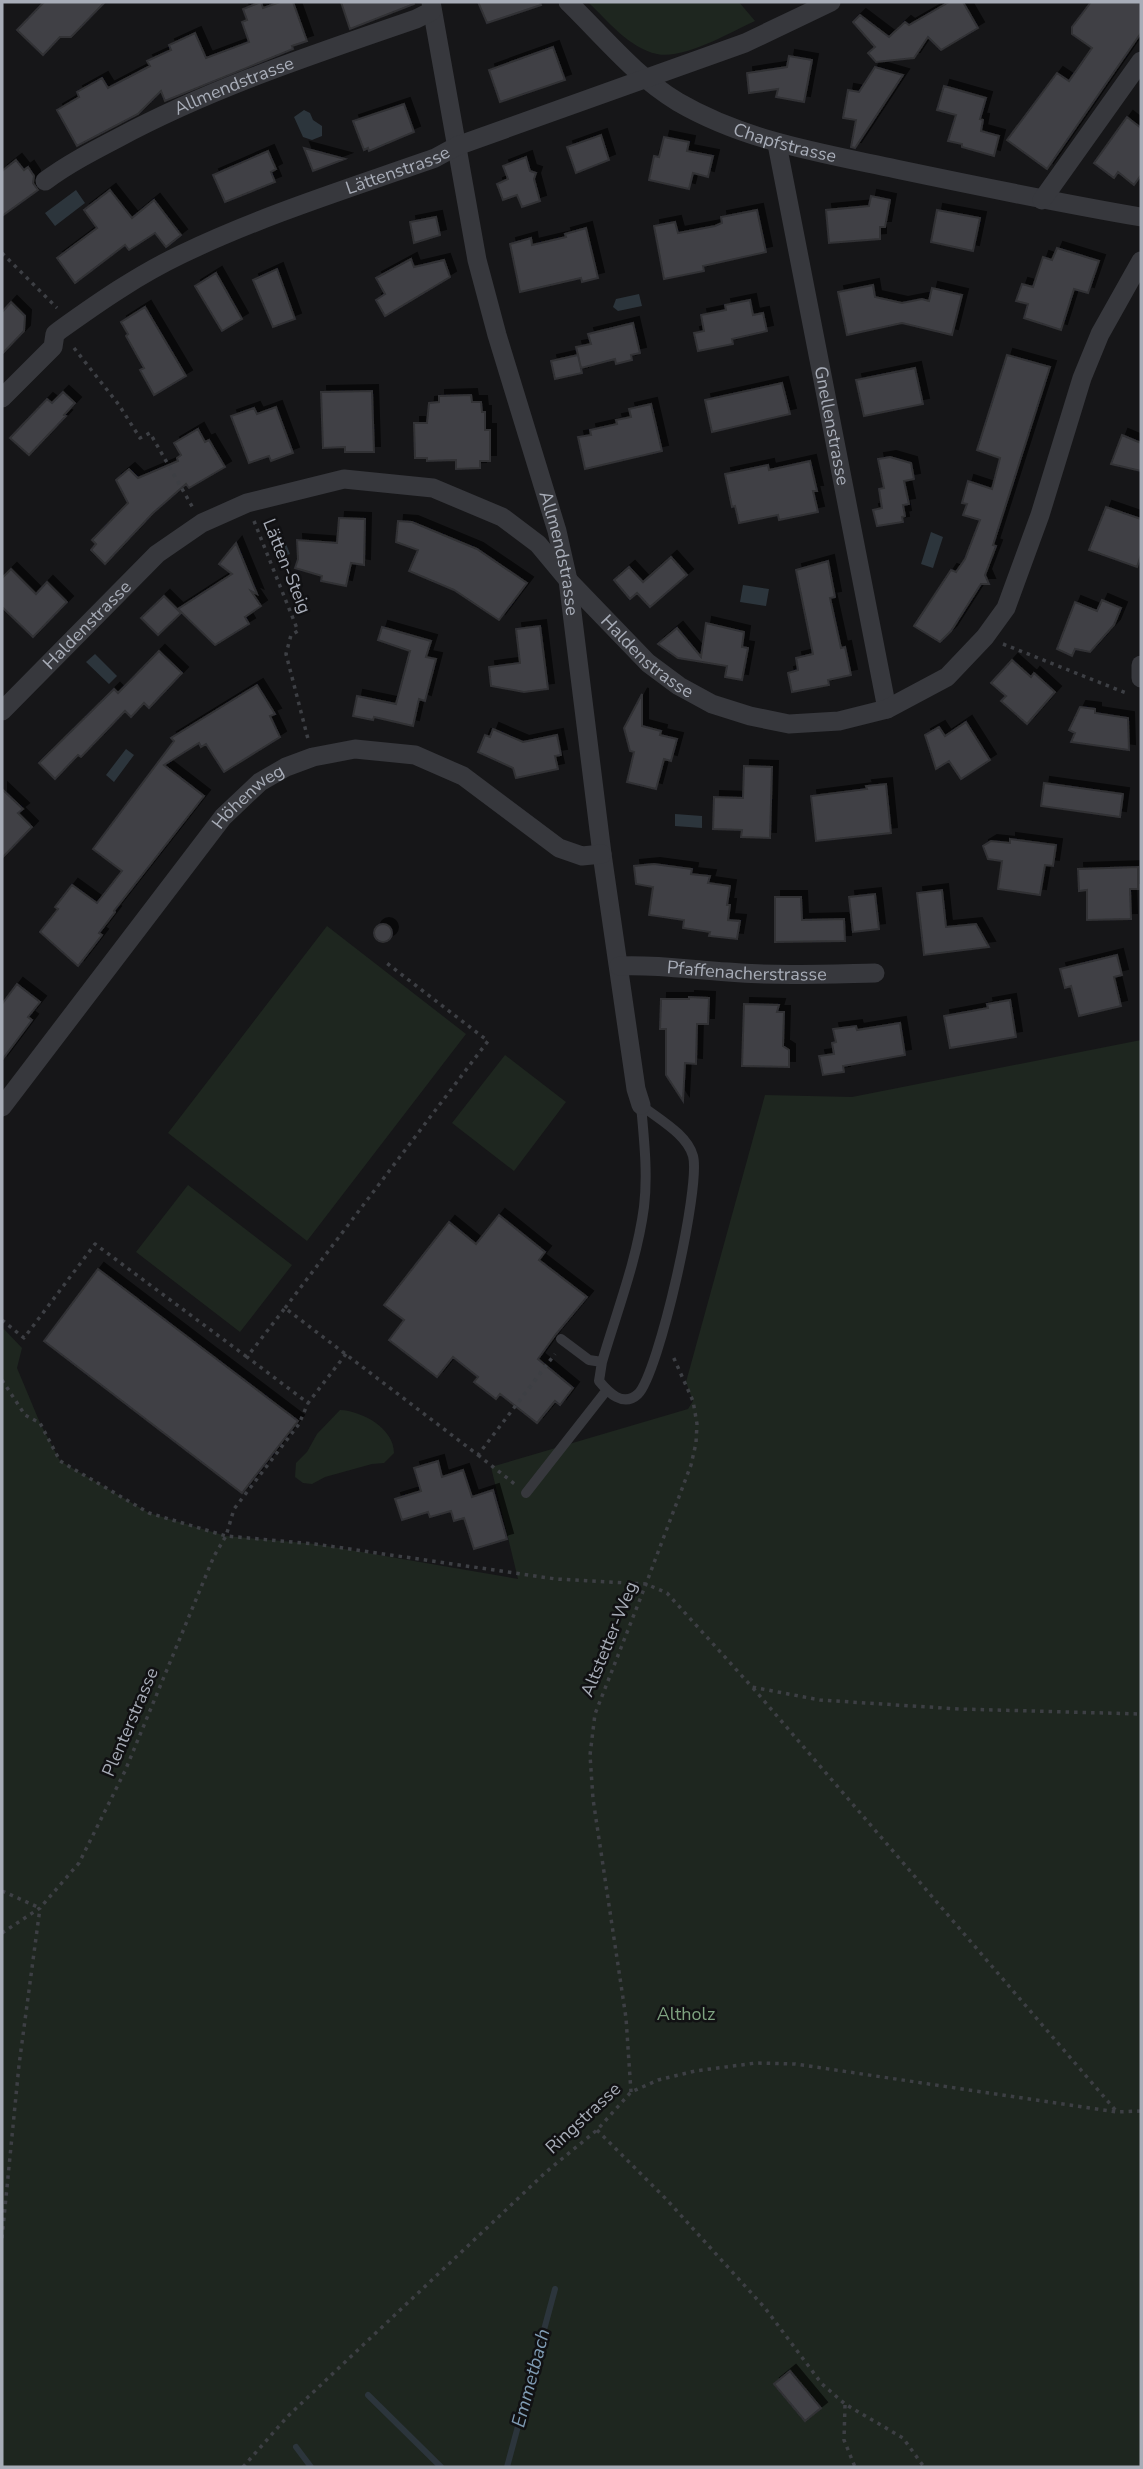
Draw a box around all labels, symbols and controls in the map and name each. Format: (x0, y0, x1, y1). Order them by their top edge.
street label: Allmendstrasse (170, 51, 297, 121)
street label: Chapfstrasse (730, 117, 839, 168)
street label: Lättenstrasse (342, 140, 454, 200)
street label: Gnellenstrasse (809, 364, 855, 487)
street label: Allmendstrasse (533, 488, 584, 617)
street label: Lätten-Steig (257, 515, 317, 617)
street label: Haldenstrasse (38, 575, 136, 675)
street label: Haldenstrasse (596, 609, 698, 704)
street label: Höhenweg (206, 759, 288, 834)
street label: Pfaffenacherstrasse (666, 955, 827, 986)
street label: Altstetter-Weg (575, 1578, 643, 1700)
street label: Plenterstrasse (96, 1664, 164, 1780)
park label: Altholz (657, 2002, 715, 2026)
street label: Ringstrasse (540, 2077, 626, 2159)
water label: Emmetbach (505, 2326, 557, 2430)

